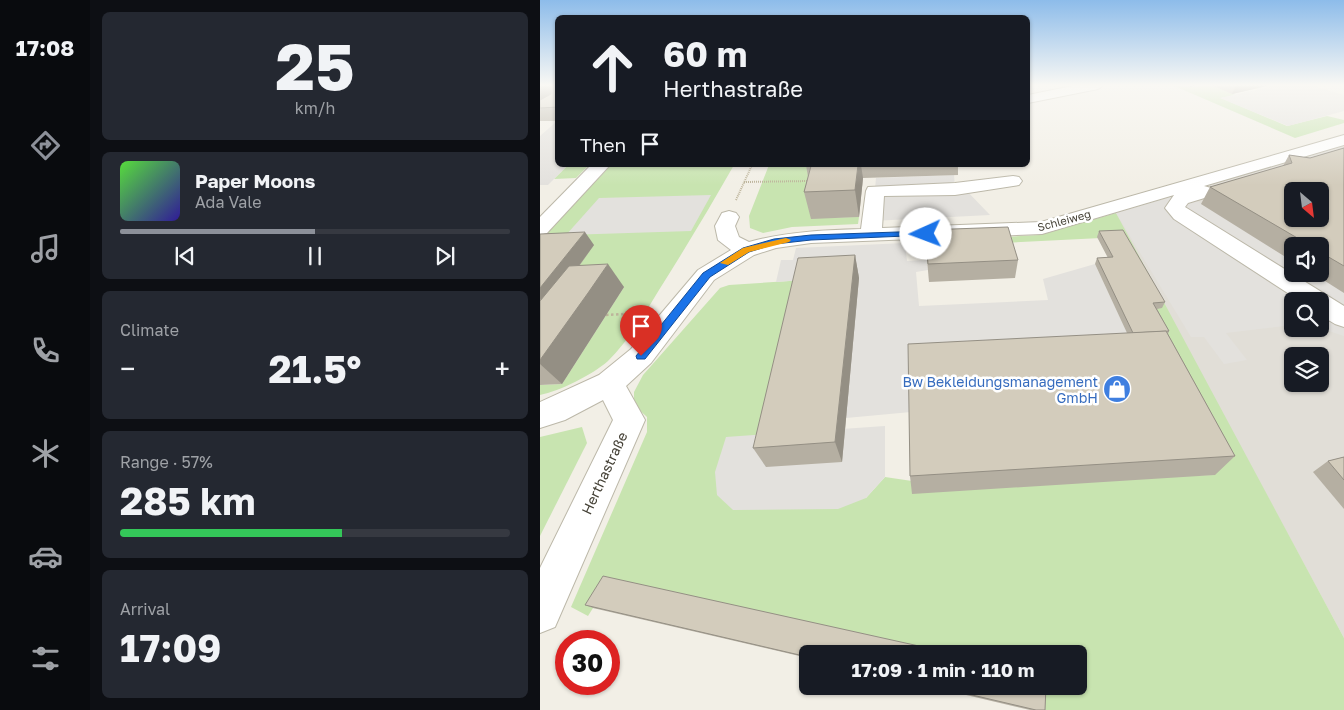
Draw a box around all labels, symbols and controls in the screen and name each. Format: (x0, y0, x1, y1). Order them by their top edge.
text: 25 (275, 26, 355, 104)
text: 60 m (663, 33, 747, 75)
text: 17:08 (16, 34, 74, 61)
icon: ahead (580, 35, 645, 100)
text: Herthastraße (663, 75, 803, 102)
text: km/h (295, 98, 335, 118)
icon: directions (28, 128, 63, 163)
icon: arrive (636, 130, 664, 158)
text: Then (580, 133, 626, 156)
text: Paper Moons (195, 169, 315, 192)
north arrow (1284, 182, 1329, 228)
map controls (1284, 182, 1329, 392)
text: Ada Vale (195, 192, 261, 212)
position arrow (899, 207, 951, 259)
street label: Schleiweg (1036, 207, 1092, 233)
icon: music (28, 231, 63, 266)
button: sound (1284, 237, 1329, 282)
icon: previous (171, 242, 199, 270)
icon: pause (301, 242, 329, 270)
icon: next (431, 242, 459, 270)
button: search (1284, 292, 1329, 337)
pin (620, 305, 662, 356)
icon: arrive (627, 312, 655, 340)
text: Climate (120, 320, 179, 340)
icon: phone (28, 333, 63, 368)
text: 21.5° (269, 346, 361, 391)
button: layers (1284, 347, 1329, 392)
text: − (120, 352, 135, 385)
text: + (495, 352, 510, 385)
place label: Bw Bekleidungsmanagement GmbH (902, 373, 1098, 406)
shop icon: Bw Bekleidungsmanagement GmbH (1102, 374, 1132, 404)
street label: Herthastraße (577, 429, 631, 517)
icon: climate (28, 436, 63, 471)
text: Range · 57% (120, 452, 213, 472)
text: 285 km (120, 478, 255, 523)
icon: car (28, 539, 63, 574)
text: Arrival (120, 599, 170, 619)
text: 17:09 (120, 625, 221, 670)
speed limit sign: 30 (555, 630, 620, 695)
icon: filters (28, 641, 63, 676)
text: 17:09 · 1 min · 110 m (852, 658, 1034, 681)

